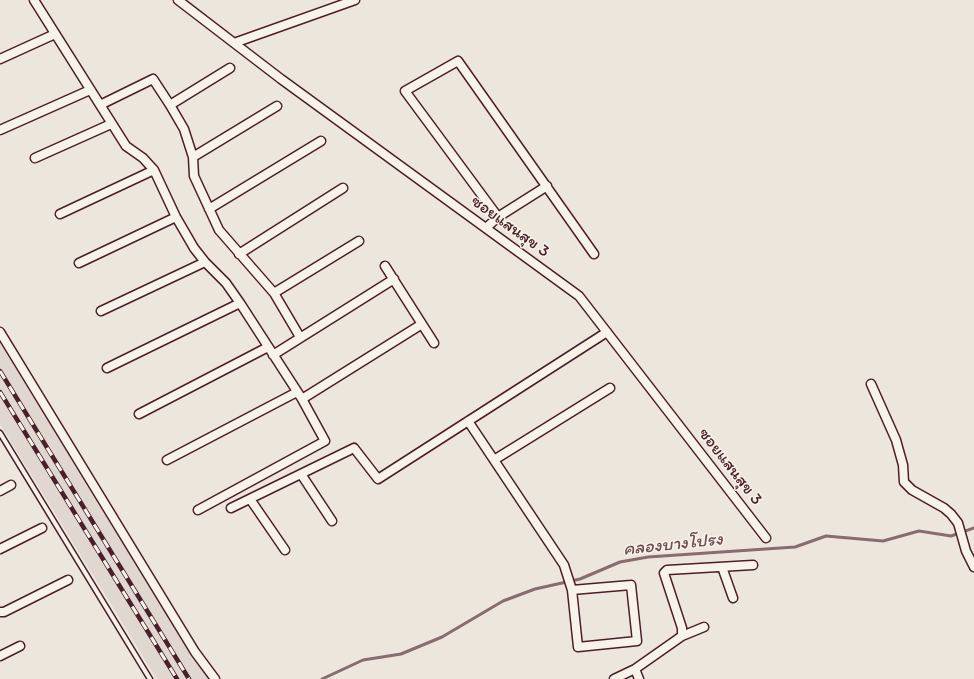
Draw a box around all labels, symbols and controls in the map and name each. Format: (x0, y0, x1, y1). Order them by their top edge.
street label: ซอยแสนสุข 3 (467, 192, 553, 262)
street label: ซอยแสนสุข 3 (694, 424, 766, 510)
water label: คลองบางโปรง (622, 529, 724, 561)

